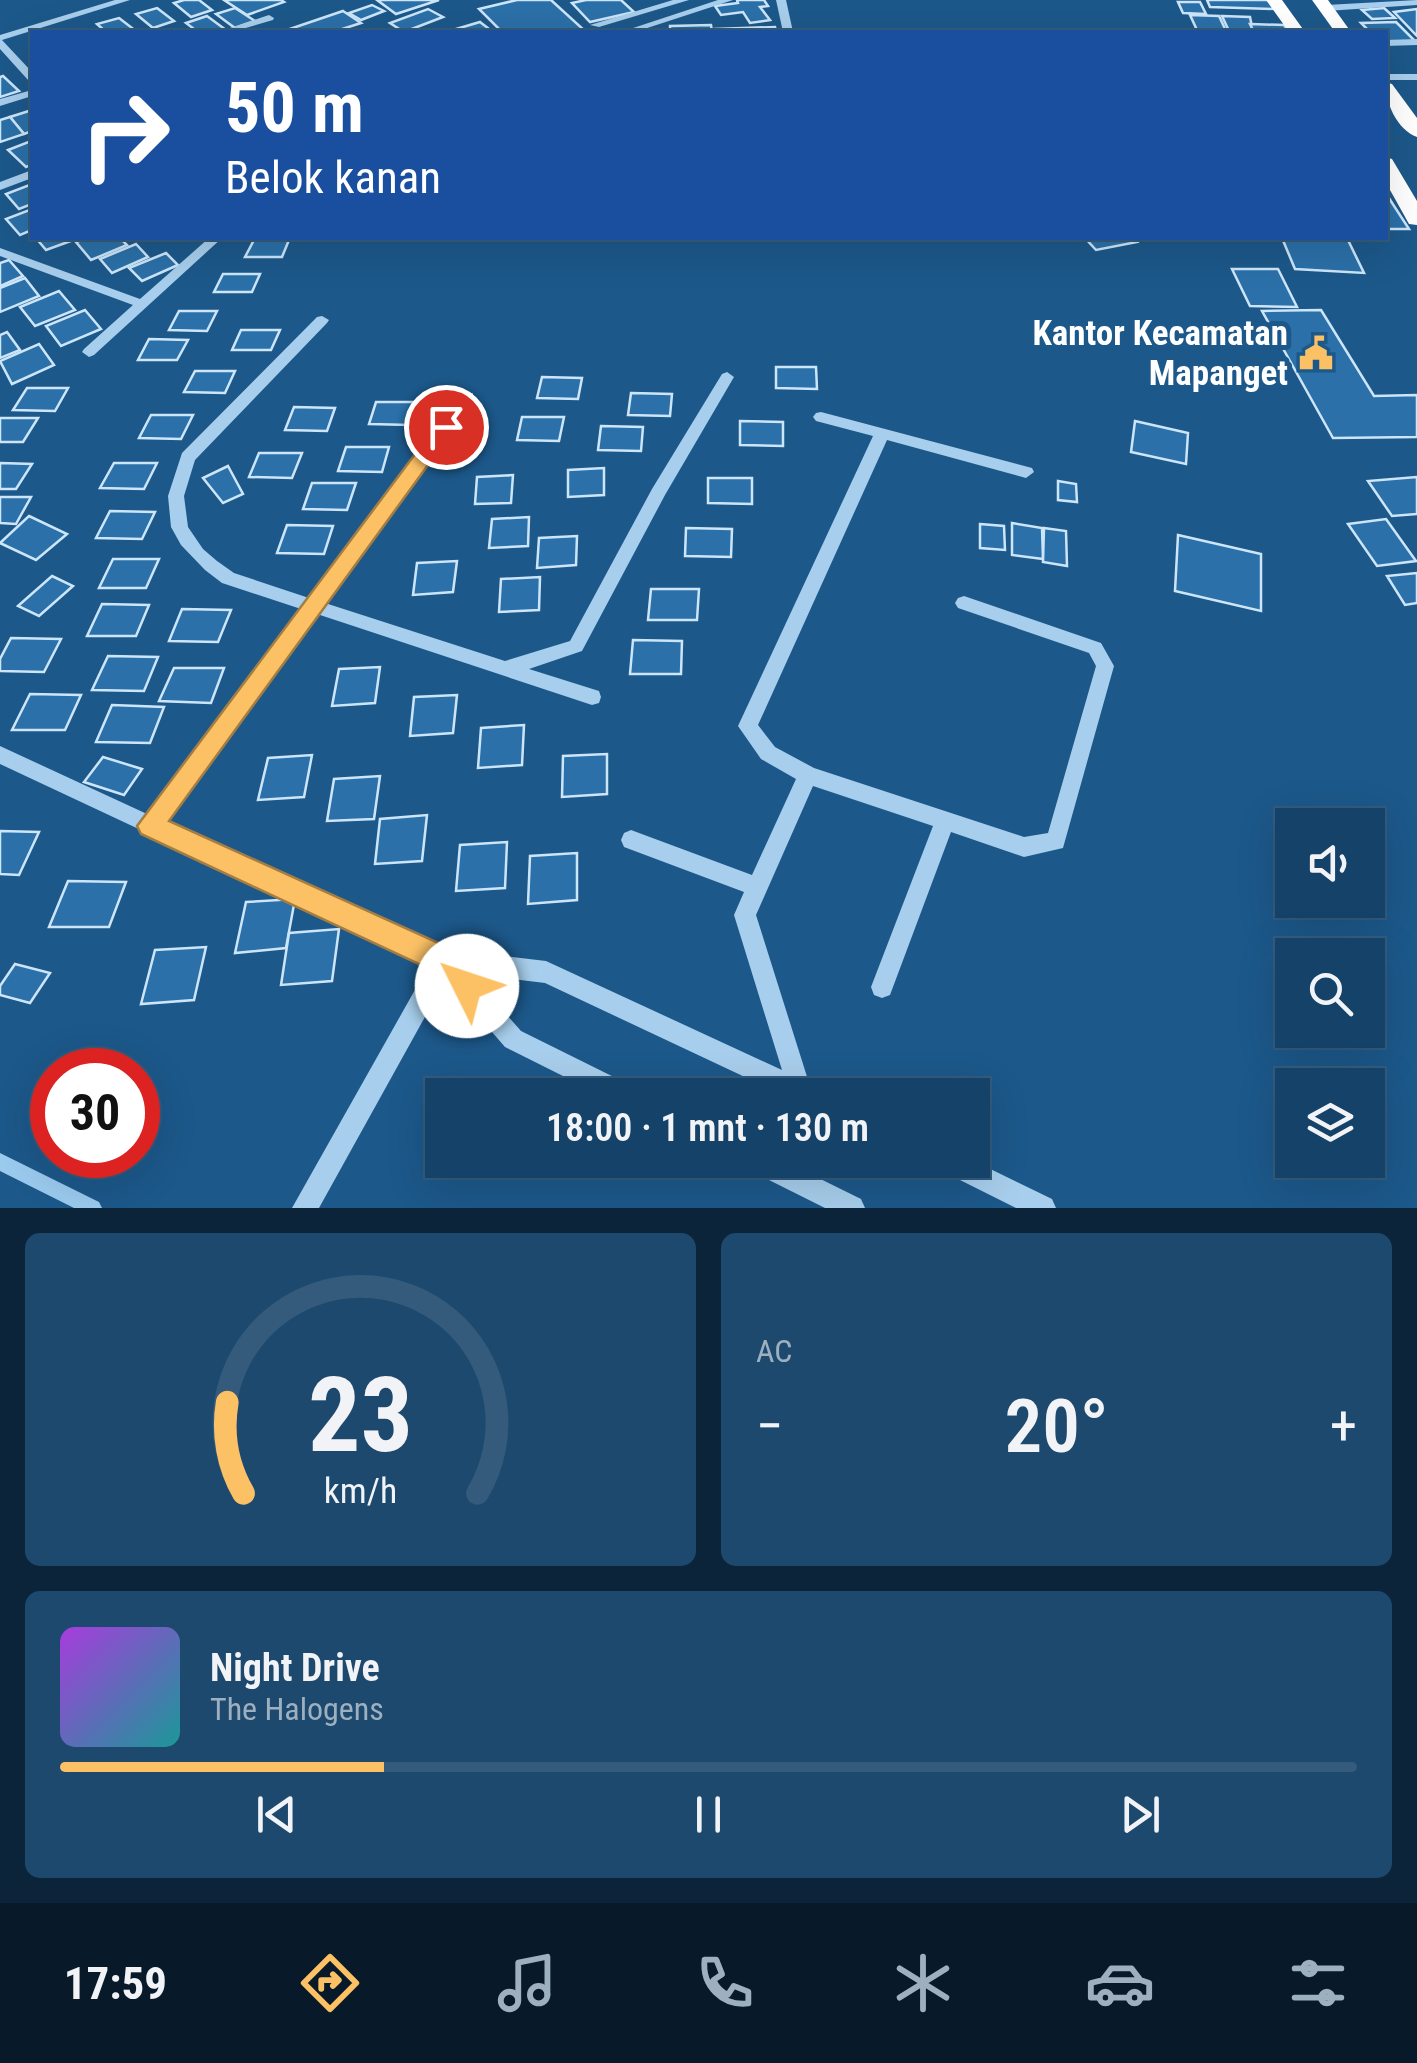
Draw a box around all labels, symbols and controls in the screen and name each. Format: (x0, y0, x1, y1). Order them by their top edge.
text: 50 m (225, 67, 364, 149)
icon: right (60, 70, 190, 200)
text: Belok kanan (225, 151, 441, 204)
place label: Kantor Kecamatan Mapanget (1032, 313, 1288, 394)
public building icon: Kantor Kecamatan Mapanget (1297, 334, 1335, 372)
pin (404, 385, 489, 470)
icon: arrive (419, 400, 474, 455)
map controls (1275, 808, 1385, 1178)
button: sound (1275, 808, 1385, 918)
position arrow (415, 934, 519, 1038)
button: search (1275, 938, 1385, 1048)
speed limit sign: 30 (30, 1048, 160, 1178)
button: layers (1275, 1068, 1385, 1178)
text: 18:00 · 1 mnt · 130 m (546, 1106, 869, 1150)
text: AC (756, 1332, 792, 1370)
text: 23 (308, 1355, 413, 1476)
text: 20° (1004, 1382, 1109, 1470)
text: − (756, 1394, 784, 1458)
text: + (1330, 1394, 1357, 1458)
text: km/h (324, 1470, 397, 1512)
text: Night Drive (210, 1646, 380, 1690)
text: The Halogens (210, 1690, 384, 1728)
icon: previous (249, 1787, 304, 1842)
icon: pause (681, 1787, 736, 1842)
icon: next (1113, 1787, 1168, 1842)
icon: directions (295, 1948, 365, 2018)
icon: music (492, 1948, 562, 2018)
icon: phone (690, 1948, 760, 2018)
icon: climate (888, 1948, 958, 2018)
icon: car (1085, 1948, 1155, 2018)
icon: filters (1283, 1948, 1353, 2018)
text: 17:59 (64, 1957, 167, 2010)

